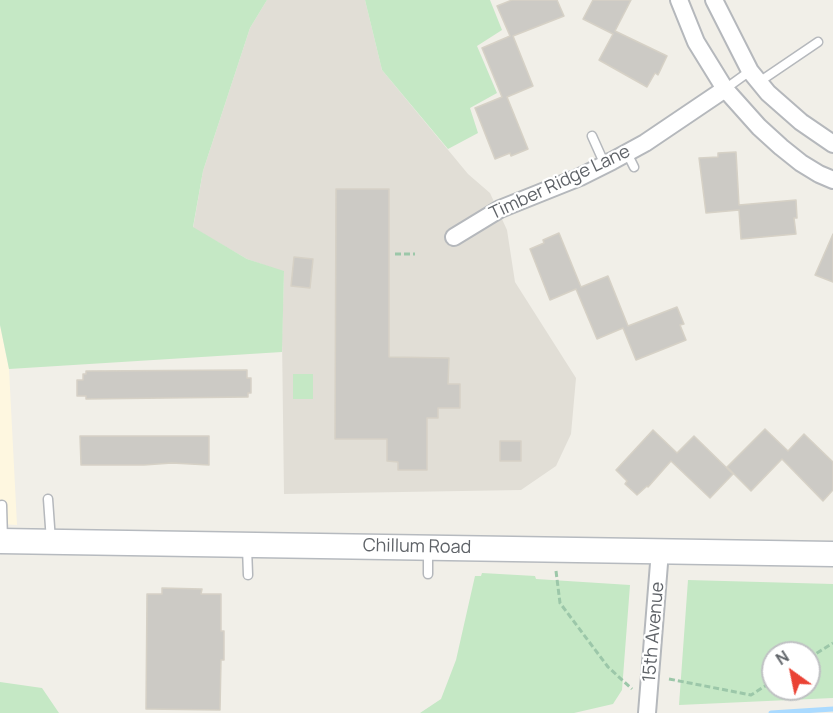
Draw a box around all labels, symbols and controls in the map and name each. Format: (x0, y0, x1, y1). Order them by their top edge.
street label: Timber Ridge Lane (486, 141, 634, 225)
street label: Chillum Road (363, 535, 471, 559)
street label: 15th Avenue (639, 581, 669, 683)
north arrow (761, 641, 821, 701)
text: N (771, 645, 793, 670)

